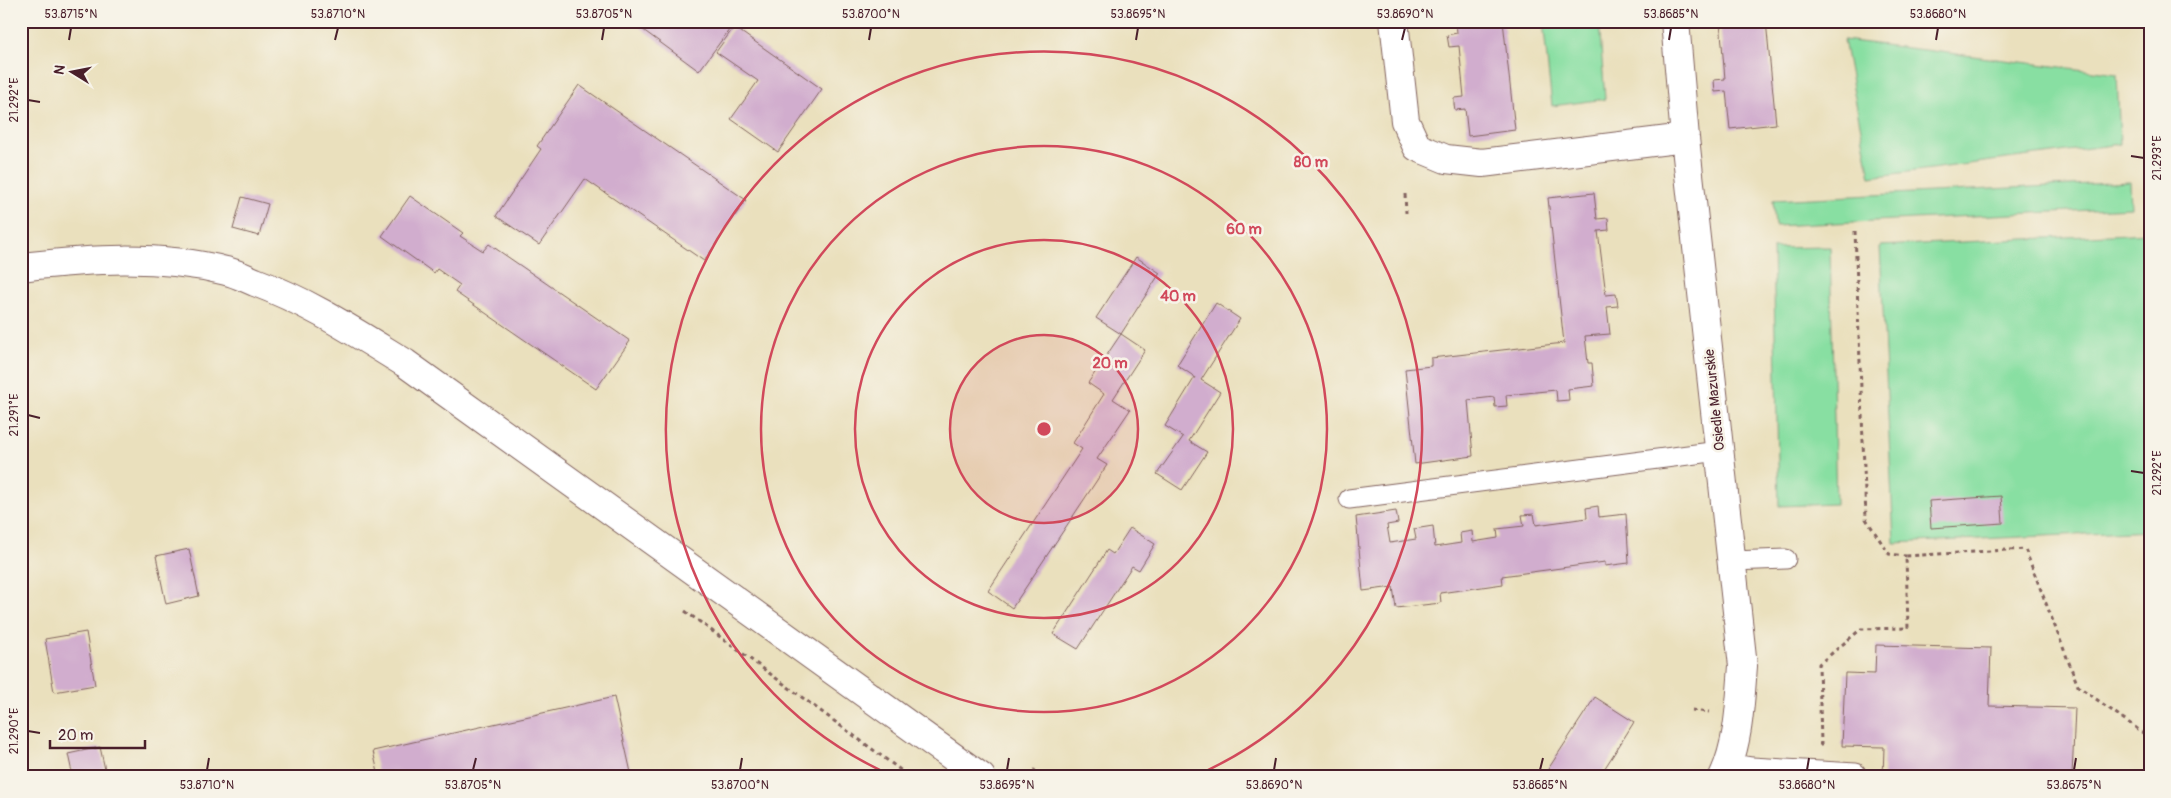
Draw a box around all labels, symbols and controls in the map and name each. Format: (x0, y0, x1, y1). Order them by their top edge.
text: 53.8715°N (45, 7, 97, 22)
text: 53.8710°N (311, 7, 365, 22)
text: 53.8705°N (576, 7, 632, 22)
text: 53.8700°N (842, 7, 900, 22)
text: 53.8695°N (1111, 7, 1165, 22)
text: 53.8690°N (1377, 7, 1433, 22)
text: 53.8685°N (1644, 7, 1698, 22)
text: 53.8680°N (1910, 7, 1966, 22)
north arrow (48, 48, 98, 98)
text: N (50, 64, 69, 76)
text: 21.292°E (7, 77, 22, 123)
text: 21.293°E (2150, 135, 2165, 181)
text: 80 m (1294, 153, 1328, 172)
text: 60 m (1226, 220, 1262, 239)
text: 40 m (1160, 287, 1196, 306)
street label: Osiedle Mazurskie (1701, 348, 1728, 452)
text: 20 m (1092, 354, 1128, 373)
text: 21.291°E (7, 393, 22, 437)
centre of rings (1035, 420, 1053, 438)
text: 21.292°E (2150, 450, 2165, 496)
text: 21.290°E (7, 708, 22, 754)
scale bar (50, 718, 145, 750)
text: 20 m (58, 726, 93, 745)
text: 53.8710°N (180, 778, 234, 793)
text: 53.8705°N (445, 778, 501, 793)
text: 53.8700°N (711, 778, 769, 793)
text: 53.8695°N (980, 778, 1034, 793)
text: 53.8690°N (1246, 778, 1302, 793)
text: 53.8685°N (1513, 778, 1567, 793)
text: 53.8680°N (1779, 778, 1835, 793)
text: 53.8675°N (2047, 778, 2101, 793)

